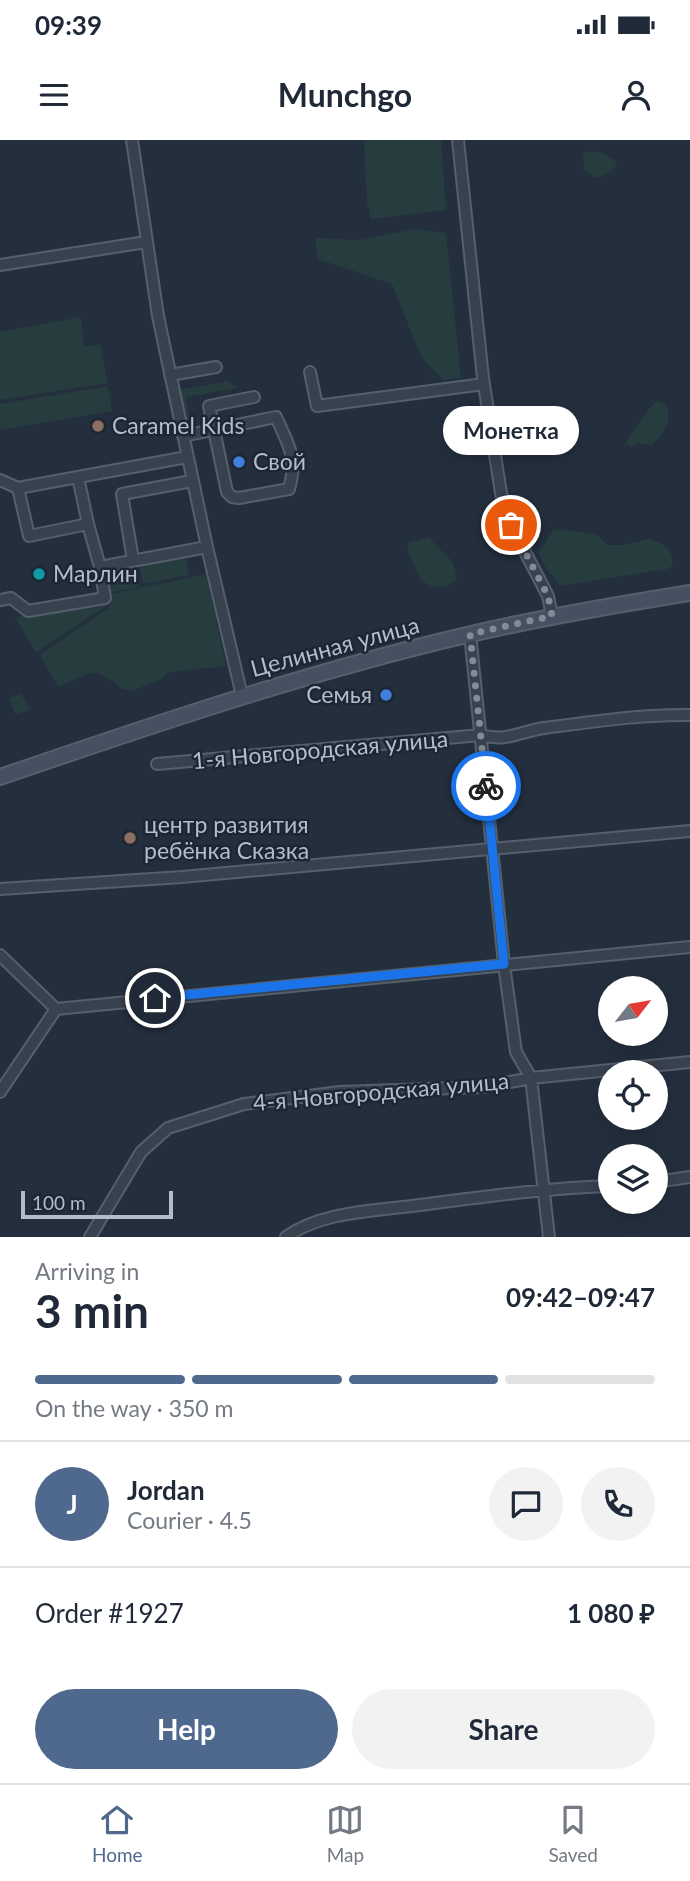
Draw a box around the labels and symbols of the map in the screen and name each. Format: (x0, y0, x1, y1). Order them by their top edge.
callout: Монетка (443, 406, 579, 455)
place label: Caramel Kids (112, 411, 244, 439)
marker: Caramel Kids (90, 418, 106, 434)
place label: Свой (253, 447, 306, 475)
marker: Свой (231, 454, 247, 470)
pin (481, 495, 541, 555)
place label: Марлин (53, 559, 138, 587)
marker: Марлин (31, 566, 47, 582)
street label: Целинная улица (247, 610, 422, 682)
place label: Семья (306, 680, 372, 708)
marker: Семья (378, 687, 394, 703)
street label: 1-я Новгородская улица (191, 724, 449, 774)
courier (451, 751, 521, 821)
place label: центр развития ребёнка Сказка (144, 810, 309, 864)
marker: центр развития ребёнка Сказка (122, 830, 138, 846)
pin (125, 968, 185, 1028)
north arrow (598, 976, 668, 1046)
street label: 4-я Новгородская улица (252, 1066, 510, 1116)
scale bar (21, 1188, 173, 1220)

